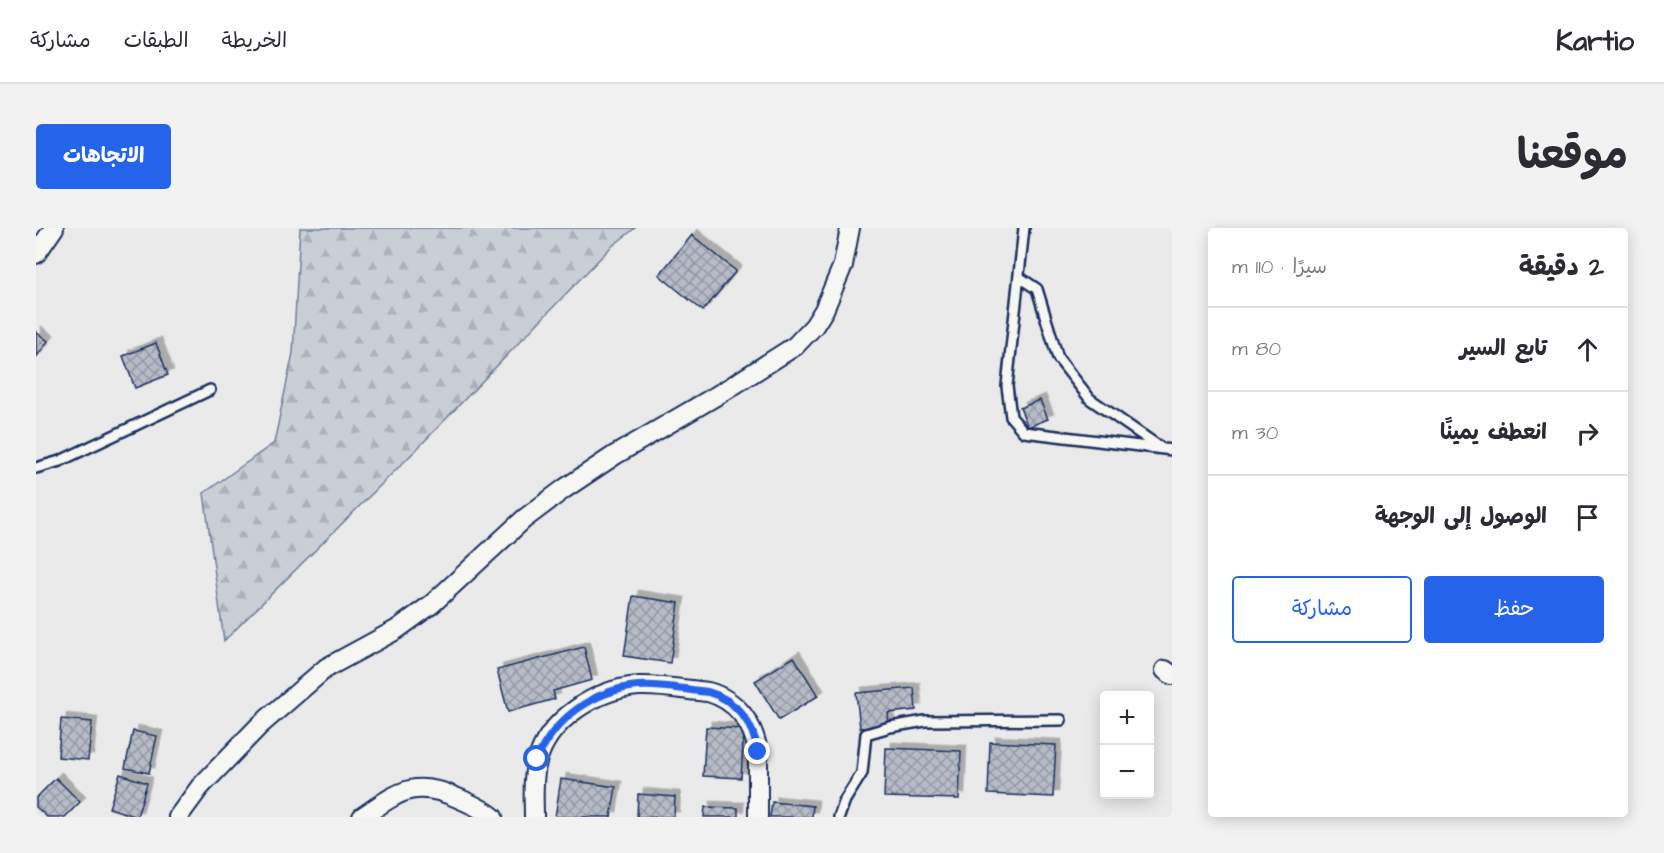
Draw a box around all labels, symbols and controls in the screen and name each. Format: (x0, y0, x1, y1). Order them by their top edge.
text: Kartio (1556, 22, 1634, 61)
text: مشاركة (30, 26, 91, 55)
text: الطبقات (124, 26, 189, 55)
text: الخريطة (222, 26, 287, 55)
button: الاتجاهات (36, 124, 171, 189)
text: موقعنا (1517, 127, 1628, 185)
text: 2 دقيقة (1519, 249, 1604, 285)
text: سيرًا · 110 m (1232, 253, 1327, 281)
text: تابع السير (1460, 333, 1547, 364)
icon: ahead (1571, 333, 1604, 366)
text: 80 m (1232, 335, 1281, 363)
text: انعطف يمينًا (1440, 417, 1547, 448)
icon: right (1571, 417, 1604, 450)
text: 30 m (1232, 419, 1278, 447)
text: الوصول إلى الوجهة (1375, 501, 1547, 532)
icon: arrive (1571, 501, 1604, 534)
button: مشاركة (1232, 576, 1412, 643)
button: حفظ (1424, 576, 1604, 643)
map controls (1100, 691, 1154, 799)
button: + (1100, 691, 1154, 745)
route end (744, 738, 770, 764)
route start (523, 745, 549, 771)
button: − (1100, 745, 1154, 799)

